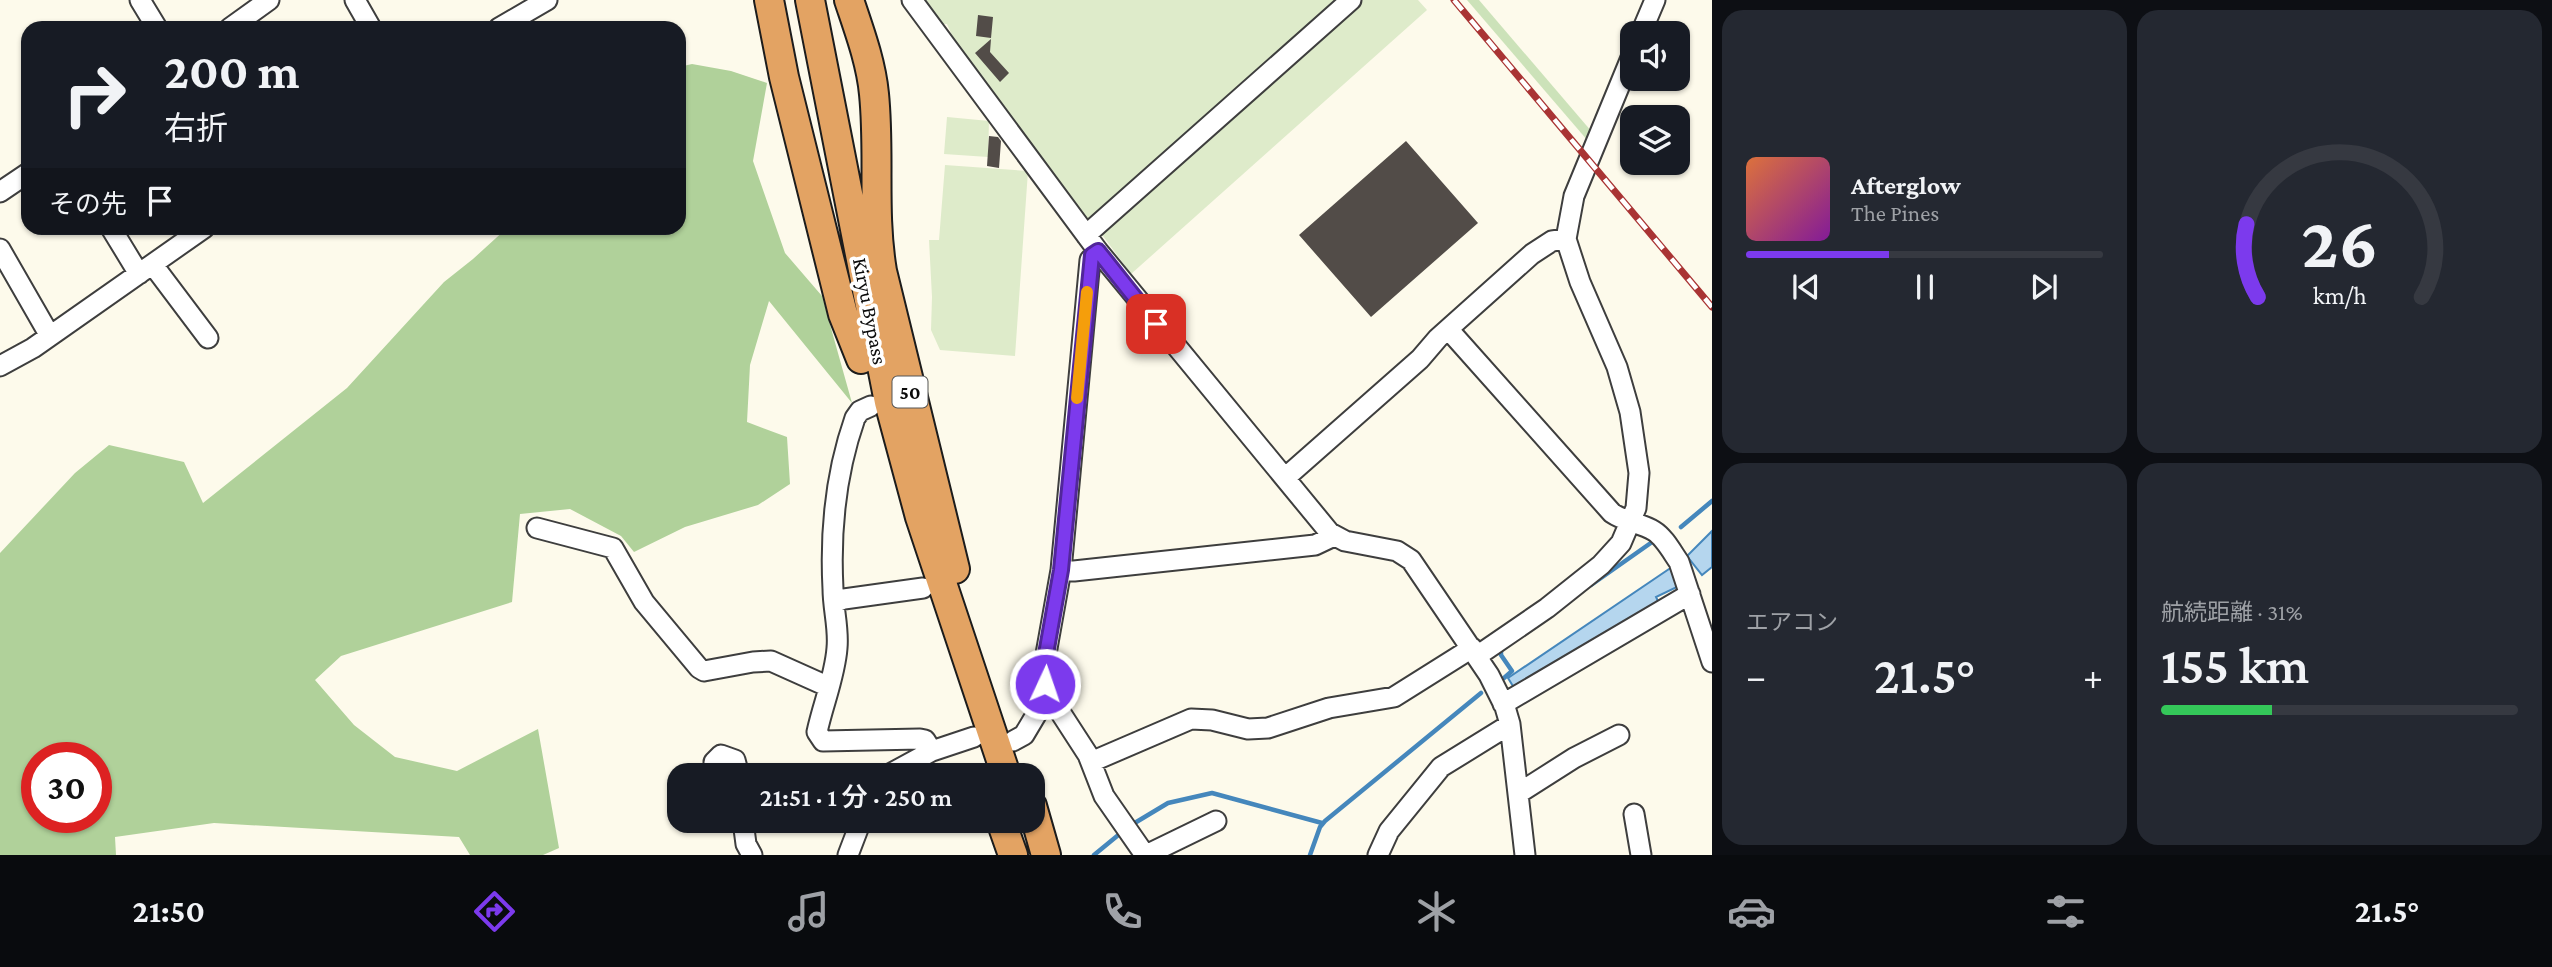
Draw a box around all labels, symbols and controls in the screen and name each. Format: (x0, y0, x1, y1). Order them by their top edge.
map controls (1620, 21, 1690, 175)
button: sound (1620, 21, 1690, 91)
text: 200 m (164, 44, 299, 99)
icon: right (49, 49, 140, 140)
button: layers (1620, 105, 1690, 175)
text: 右折 (164, 110, 228, 146)
text: Afterglow (1851, 171, 1961, 200)
icon: arrive (141, 182, 179, 220)
text: その先 (49, 190, 127, 219)
text: The Pines (1851, 200, 1939, 226)
text: 26 (2301, 203, 2378, 284)
street label: Kiryu Bypass (848, 256, 892, 366)
icon: previous (1787, 268, 1825, 306)
icon: pause (1906, 268, 1944, 306)
icon: next (2025, 268, 2063, 306)
text: km/h (2313, 282, 2366, 309)
pin (1126, 294, 1186, 354)
icon: arrive (1137, 305, 1175, 343)
road number: 50 (892, 376, 928, 408)
text: 航続距離 · 31% (2161, 599, 2303, 625)
text: エアコン (1746, 609, 1838, 635)
text: 155 km (2161, 636, 2309, 694)
text: 21.5° (1874, 646, 1975, 704)
position arrow (1008, 647, 1082, 721)
text: − (1746, 655, 1766, 697)
text: + (2083, 655, 2103, 697)
speed limit sign: 30 (21, 742, 112, 833)
text: 21:51 · 1 分 · 250 m (760, 783, 952, 812)
icon: directions (470, 887, 519, 936)
icon: music (784, 887, 833, 936)
icon: phone (1098, 887, 1147, 936)
icon: climate (1412, 887, 1461, 936)
icon: car (1727, 887, 1776, 936)
icon: filters (2041, 887, 2090, 936)
text: 21:50 (133, 893, 205, 929)
text: 21.5° (2355, 893, 2419, 929)

